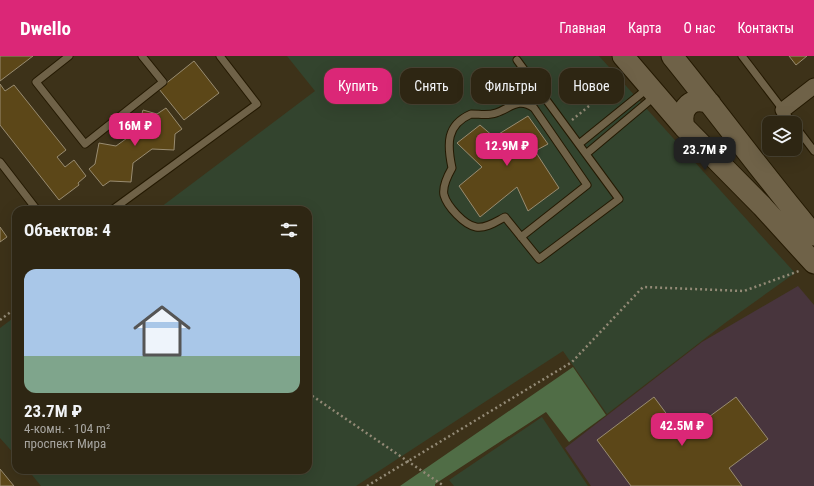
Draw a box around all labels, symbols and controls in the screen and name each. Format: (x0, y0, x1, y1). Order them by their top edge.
text: Dwello (20, 17, 71, 40)
text: Главная (559, 20, 606, 36)
text: Карта (628, 20, 661, 36)
text: О нас (683, 20, 715, 36)
text: Контакты (737, 20, 794, 36)
chip: Купить (324, 68, 392, 104)
chip: Снять (400, 68, 463, 104)
chip: Фильтры (471, 68, 551, 104)
chip: Новое (559, 68, 624, 104)
pin: 16M ₽ (107, 113, 163, 147)
map controls (762, 116, 802, 156)
button: layers (762, 116, 802, 156)
text: 16M ₽ (118, 118, 152, 133)
pin: 12.9M ₽ (470, 133, 544, 167)
pin: 23.7M ₽ (668, 137, 742, 171)
text: 12.9M ₽ (485, 138, 529, 153)
text: 23.7M ₽ (683, 142, 727, 157)
icon: filters (278, 219, 300, 241)
text: Объектов: 4 (24, 220, 111, 240)
icon: home (126, 295, 198, 367)
text: 23.7M ₽ (24, 401, 82, 421)
pin: 42.5M ₽ (645, 413, 719, 447)
text: 42.5M ₽ (660, 418, 704, 433)
text: 4-комн. · 104 m² (24, 421, 110, 436)
text: проспект Мира (24, 436, 106, 451)

